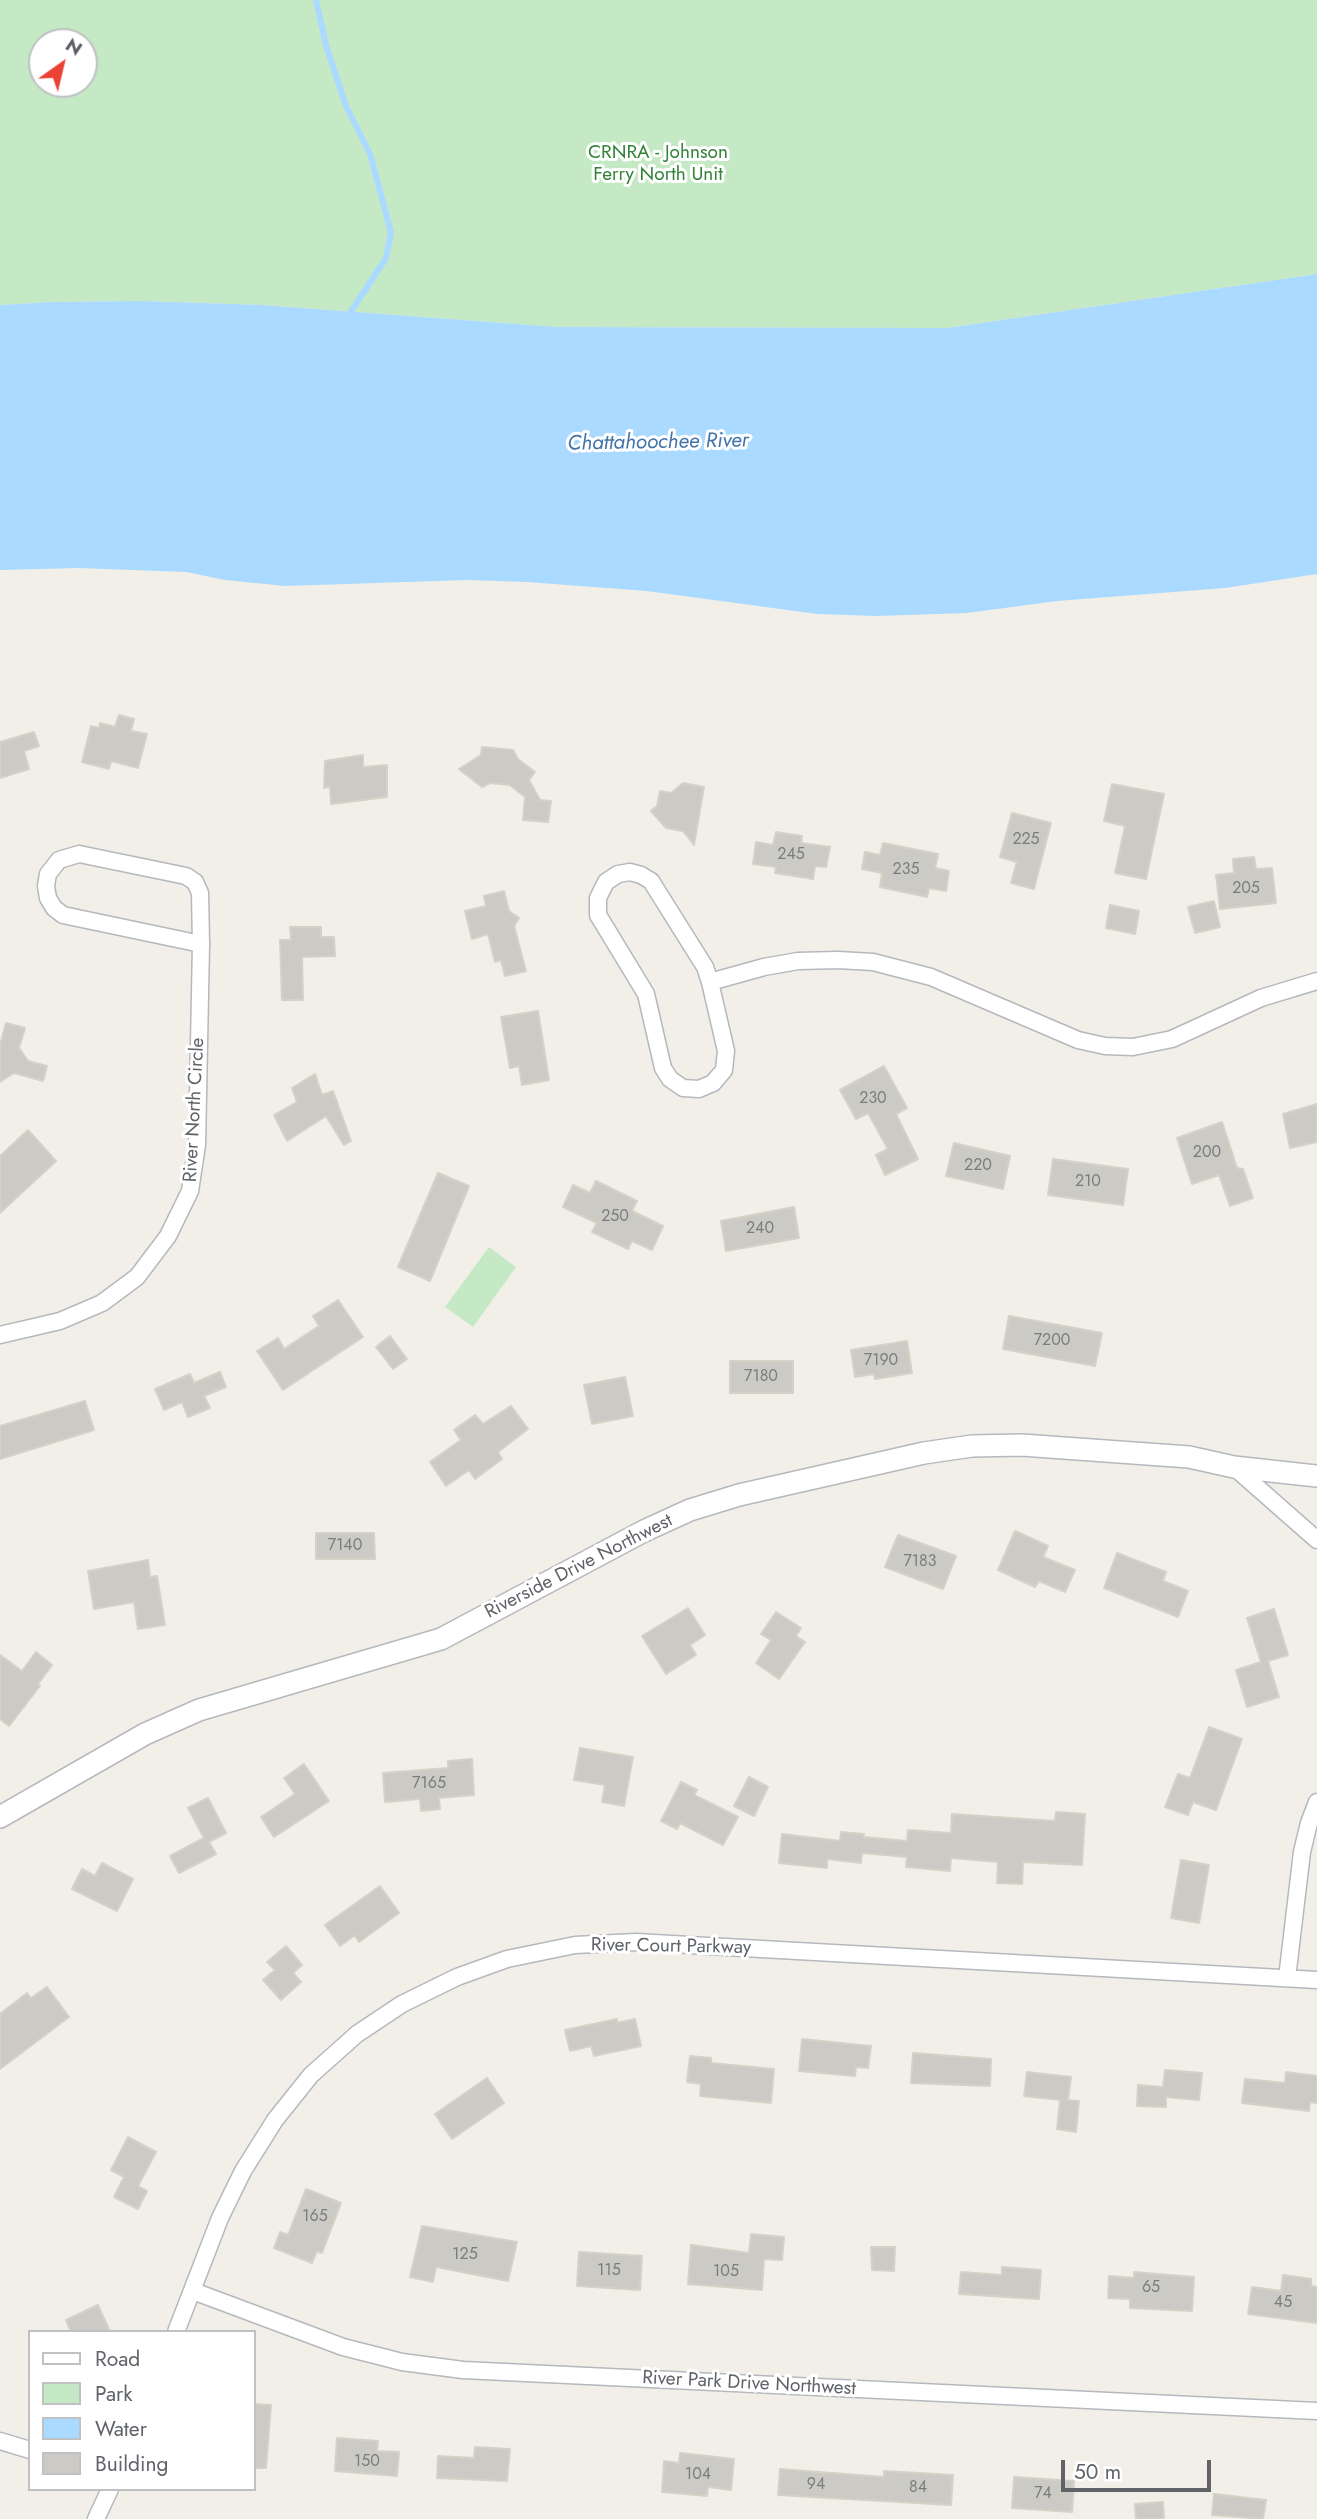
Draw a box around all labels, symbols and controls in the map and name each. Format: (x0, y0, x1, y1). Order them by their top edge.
north arrow (28, 28, 98, 98)
text: N (60, 31, 88, 62)
park label: CRNRA - Johnson Ferry North Unit (588, 142, 728, 186)
water label: Chattahoochee River (567, 429, 749, 457)
house number: 225 (1012, 830, 1040, 850)
house number: 245 (777, 845, 805, 865)
house number: 235 (893, 860, 919, 880)
house number: 205 (1232, 879, 1260, 899)
street label: River North Circle (180, 1037, 210, 1183)
house number: 230 (859, 1089, 887, 1109)
house number: 200 (1193, 1143, 1221, 1163)
house number: 220 (964, 1156, 992, 1176)
house number: 210 (1075, 1172, 1101, 1192)
house number: 250 (601, 1207, 629, 1227)
house number: 240 (746, 1219, 774, 1239)
house number: 7200 (1034, 1331, 1070, 1351)
house number: 7190 (864, 1351, 898, 1371)
house number: 7180 (744, 1367, 778, 1387)
street label: Riverside Drive Northwest (481, 1510, 677, 1624)
house number: 7140 (328, 1536, 362, 1556)
house number: 7183 (903, 1552, 937, 1572)
house number: 7165 (412, 1774, 446, 1794)
street label: River Court Parkway (591, 1934, 751, 1960)
house number: 165 (302, 2207, 328, 2227)
house number: 125 (452, 2245, 478, 2265)
house number: 115 (597, 2261, 621, 2281)
house number: 105 (713, 2262, 739, 2282)
house number: 65 (1142, 2278, 1160, 2298)
house number: 45 (1274, 2293, 1292, 2313)
legend (28, 2330, 256, 2491)
text: Road (95, 2344, 140, 2374)
street label: River Park Drive Northwest (642, 2367, 856, 2401)
text: Park (95, 2379, 132, 2409)
text: Water (95, 2414, 147, 2444)
scale bar (1065, 2446, 1216, 2490)
text: Building (95, 2449, 168, 2479)
house number: 150 (354, 2452, 380, 2472)
text: 50 m (1074, 2457, 1121, 2487)
house number: 104 (685, 2465, 711, 2485)
house number: 94 (807, 2475, 825, 2495)
house number: 84 (909, 2478, 927, 2498)
house number: 74 (1034, 2484, 1052, 2504)

